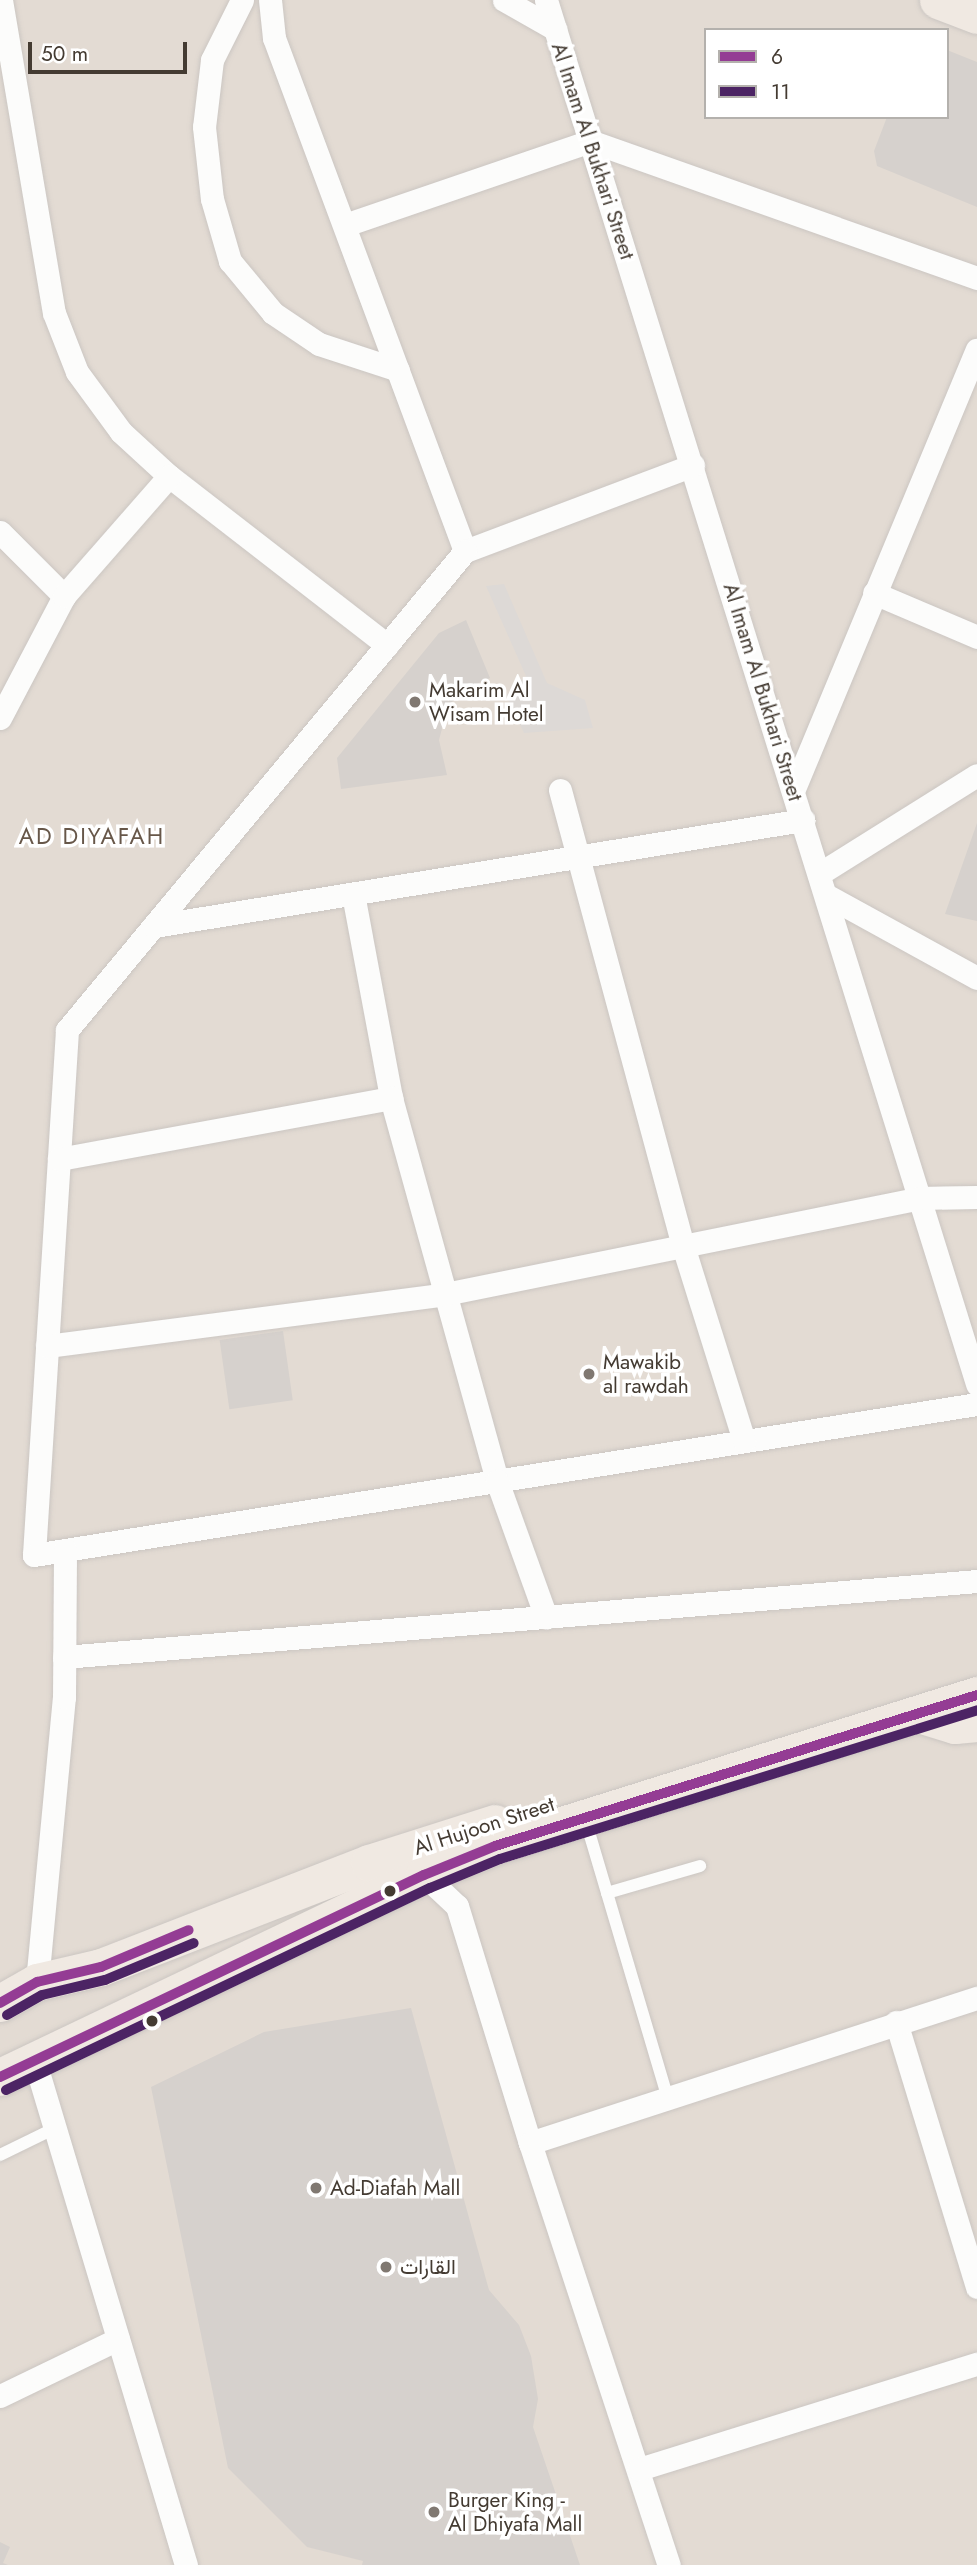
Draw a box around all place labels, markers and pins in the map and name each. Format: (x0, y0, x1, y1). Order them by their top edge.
place label: Makarim Al Wisam Hotel (429, 677, 544, 727)
marker: Makarim Al Wisam Hotel (407, 694, 423, 710)
place label: Mawakib al rawdah (603, 1349, 689, 1399)
marker: Mawakib al rawdah (581, 1366, 597, 1382)
unlabelled marker (383, 1884, 397, 1898)
unlabelled marker (145, 2014, 159, 2028)
place label: Ad-Diafah Mall (330, 2175, 460, 2201)
marker: Ad-Diafah Mall (308, 2180, 324, 2196)
place label: القارات (400, 2254, 456, 2280)
marker: القارات (378, 2259, 394, 2275)
place label: Burger King - Al Dhiyafa Mall (448, 2487, 582, 2537)
marker: Burger King - Al Dhiyafa Mall (426, 2504, 442, 2520)

